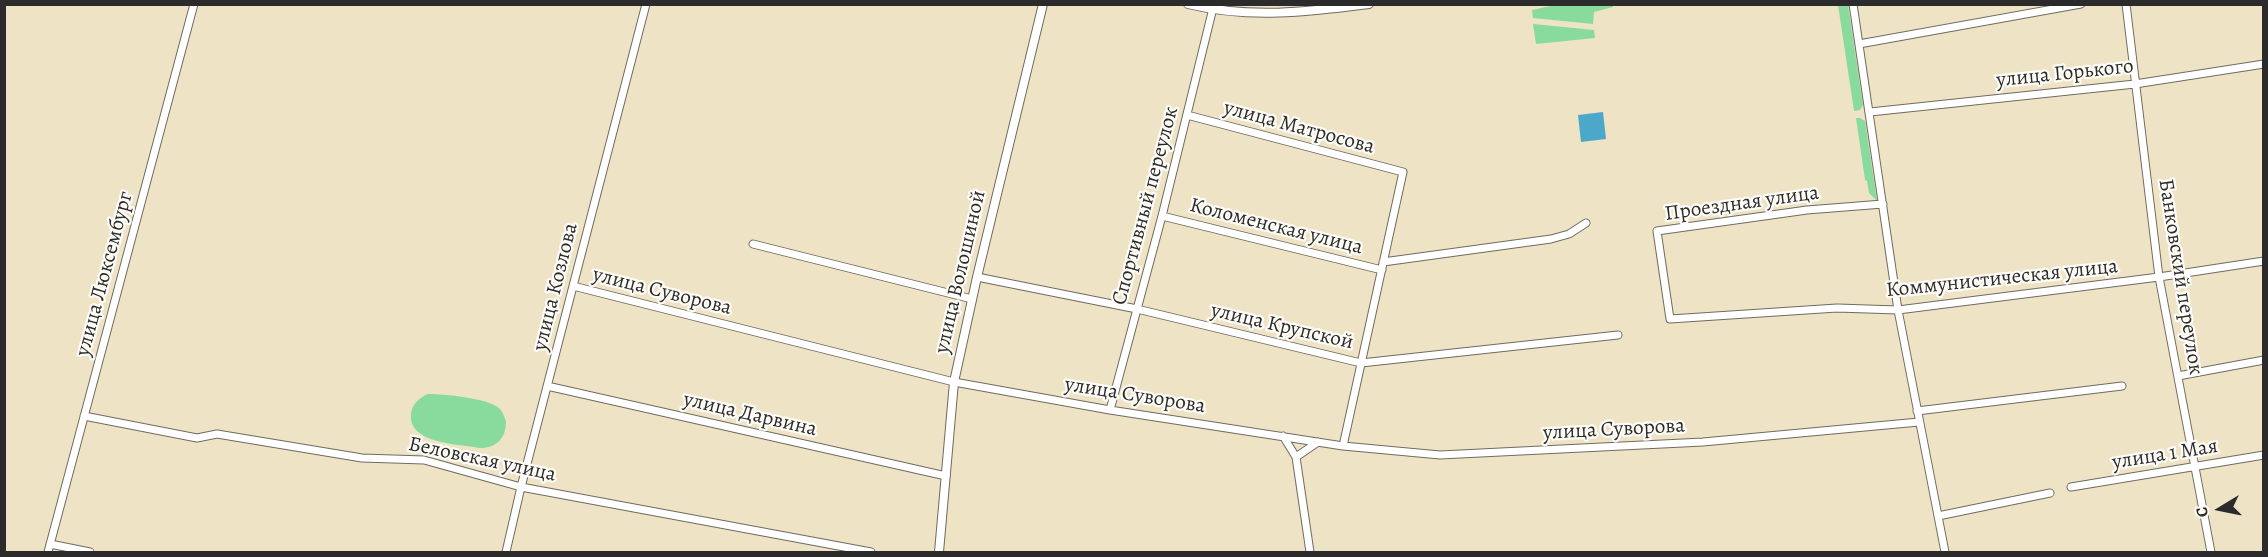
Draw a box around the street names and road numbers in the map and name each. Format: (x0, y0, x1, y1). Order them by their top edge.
street label: улица Горького (1995, 54, 2135, 94)
street label: улица Матросова (1221, 96, 1377, 160)
street label: Спортивный переулок (1107, 104, 1185, 308)
street label: Банковский переулок (2152, 177, 2208, 377)
street label: Проездная улица (1663, 181, 1821, 227)
street label: улица Волошиной (930, 188, 992, 356)
street label: улица Люксембург (71, 189, 139, 359)
street label: Коломенская улица (1187, 193, 1365, 261)
street label: улица Козлова (528, 220, 584, 354)
street label: Коммунистическая улица (1885, 254, 2119, 304)
street label: улица Суворова (590, 263, 734, 321)
street label: улица Крупской (1208, 298, 1356, 356)
street label: улица Суворова (1063, 372, 1207, 420)
street label: улица Дарвина (681, 387, 819, 443)
street label: улица Суворова (1542, 414, 1686, 446)
street label: Беловская улица (406, 432, 558, 488)
street label: улица 1 Мая (2110, 434, 2220, 476)

